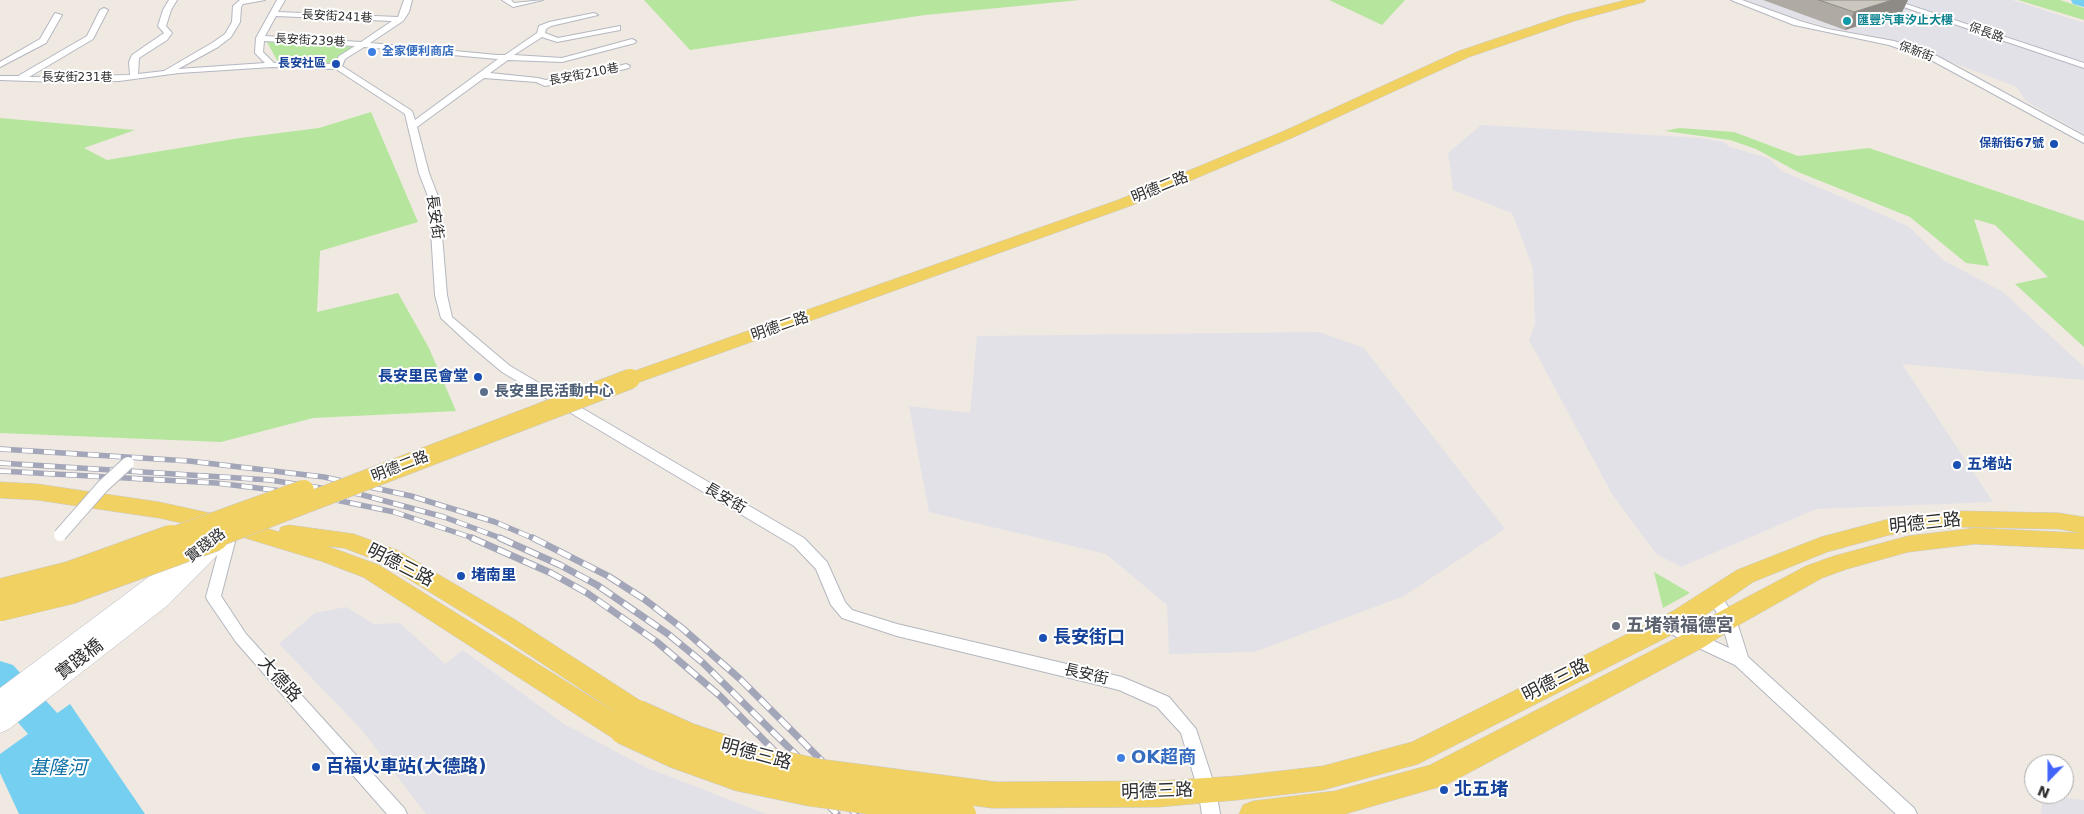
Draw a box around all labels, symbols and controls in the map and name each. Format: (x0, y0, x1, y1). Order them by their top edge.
street label: 長安街241巷 (301, 8, 373, 26)
place label: 匯豐汽車汐止大樓 (1857, 14, 1953, 28)
marker: 匯豐汽車汐止大樓 (1841, 15, 1853, 27)
street label: 保長路 (1967, 20, 2005, 46)
street label: 長安街239巷 (274, 32, 346, 50)
street label: 保新街 (1897, 39, 1935, 65)
place label: 全家便利商店 (382, 45, 454, 59)
marker: 全家便利商店 (366, 46, 378, 58)
place label: 長安社區 (278, 57, 326, 71)
marker: 長安社區 (330, 58, 342, 70)
street label: 長安街210巷 (548, 61, 620, 89)
street label: 長安街231巷 (42, 71, 112, 85)
place label: 保新街67號 (1979, 137, 2044, 151)
marker: 保新街67號 (2048, 138, 2060, 150)
street label: 明德二路 (1129, 168, 1191, 208)
street label: 長安街 (422, 193, 446, 241)
street label: 明德二路 (749, 309, 811, 345)
place label: 長安里民會堂 (378, 368, 468, 386)
marker: 長安里民會堂 (472, 371, 484, 383)
place label: 長安里民活動中心 (494, 383, 614, 401)
marker: 長安里民活動中心 (478, 386, 490, 398)
street label: 明德二路 (369, 448, 431, 486)
place label: 五堵站 (1967, 456, 2012, 474)
marker: 五堵站 (1951, 459, 1963, 471)
street label: 長安街 (701, 480, 749, 518)
street label: 明德三路 (1888, 509, 1962, 539)
street label: 實踐路 (183, 525, 229, 567)
street label: 明德三路 (363, 540, 437, 592)
place label: 堵南里 (471, 567, 516, 585)
marker: 堵南里 (455, 570, 467, 582)
place label: 五堵嶺福德宮 (1626, 615, 1734, 637)
marker: 五堵嶺福德宮 (1610, 620, 1622, 632)
place label: 長安街口 (1053, 627, 1125, 649)
marker: 長安街口 (1037, 632, 1049, 644)
street label: 實踐橋 (52, 635, 108, 685)
street label: 大德路 (253, 653, 305, 707)
street label: 明德三路 (1519, 655, 1593, 707)
street label: 長安街 (1062, 661, 1110, 689)
street label: 明德三路 (718, 735, 794, 775)
place label: OK超商 (1131, 747, 1196, 769)
marker: OK超商 (1115, 752, 1127, 764)
north arrow (2024, 754, 2074, 804)
place label: 百福火車站(大德路) (326, 756, 486, 778)
water label: 基隆河 (30, 758, 86, 780)
marker: 百福火車站(大德路) (310, 761, 322, 773)
place label: 北五堵 (1454, 779, 1508, 801)
street label: 明德三路 (1121, 780, 1193, 804)
text: N (2035, 782, 2052, 802)
marker: 北五堵 (1438, 784, 1450, 796)

